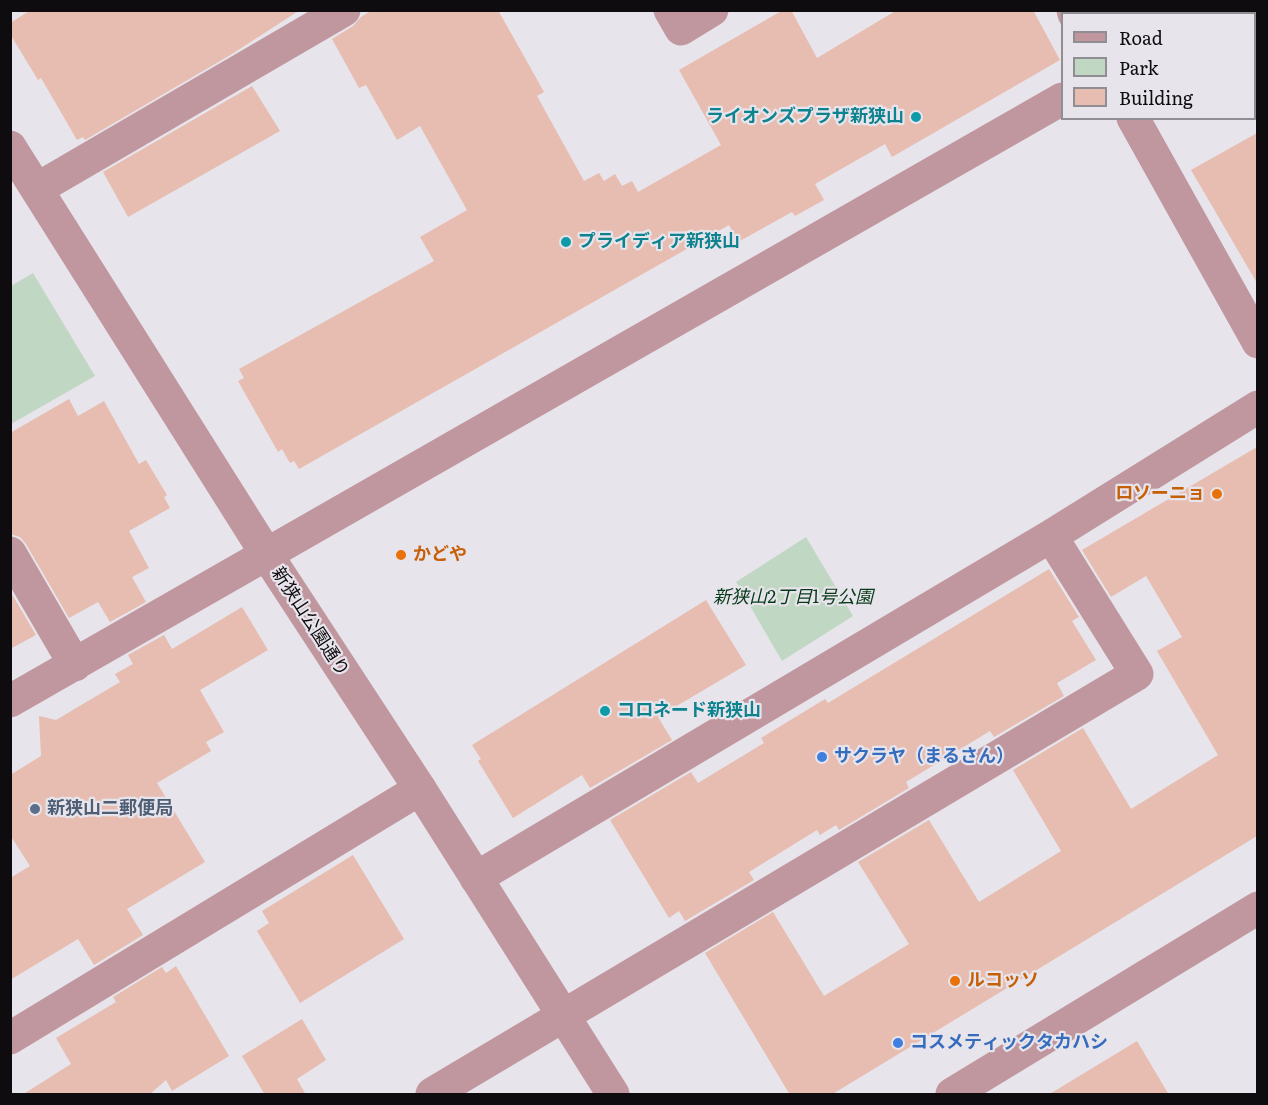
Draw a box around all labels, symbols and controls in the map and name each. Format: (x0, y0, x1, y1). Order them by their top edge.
legend (1061, 12, 1256, 120)
text: Road (1119, 24, 1163, 51)
text: Park (1119, 54, 1158, 81)
text: Building (1119, 84, 1193, 111)
place label: ライオンズプラザ新狭山 (706, 106, 904, 128)
marker: ライオンズプラザ新狭山 (909, 110, 923, 124)
place label: プライディア新狭山 (578, 231, 740, 253)
marker: プライディア新狭山 (559, 235, 573, 249)
place label: ロソーニョ (1115, 483, 1205, 505)
marker: ロソーニョ (1210, 487, 1224, 501)
place label: かどや (413, 544, 467, 566)
marker: かどや (394, 548, 408, 562)
street label: 新狭山公園通り (267, 563, 353, 681)
park label: 新狭山2丁目1号公園 (713, 587, 873, 609)
place label: コロネード新狭山 (617, 700, 761, 722)
marker: コロネード新狭山 (598, 704, 612, 718)
place label: サクラヤ（まるさん） (834, 746, 1014, 768)
marker: サクラヤ（まるさん） (815, 750, 829, 764)
place label: 新狭山二郵便局 (47, 798, 173, 820)
marker: 新狭山二郵便局 (28, 802, 42, 816)
place label: ルコッソ (967, 970, 1039, 992)
marker: ルコッソ (948, 974, 962, 988)
place label: コスメティックタカハシ (910, 1032, 1108, 1054)
marker: コスメティックタカハシ (891, 1036, 905, 1050)

